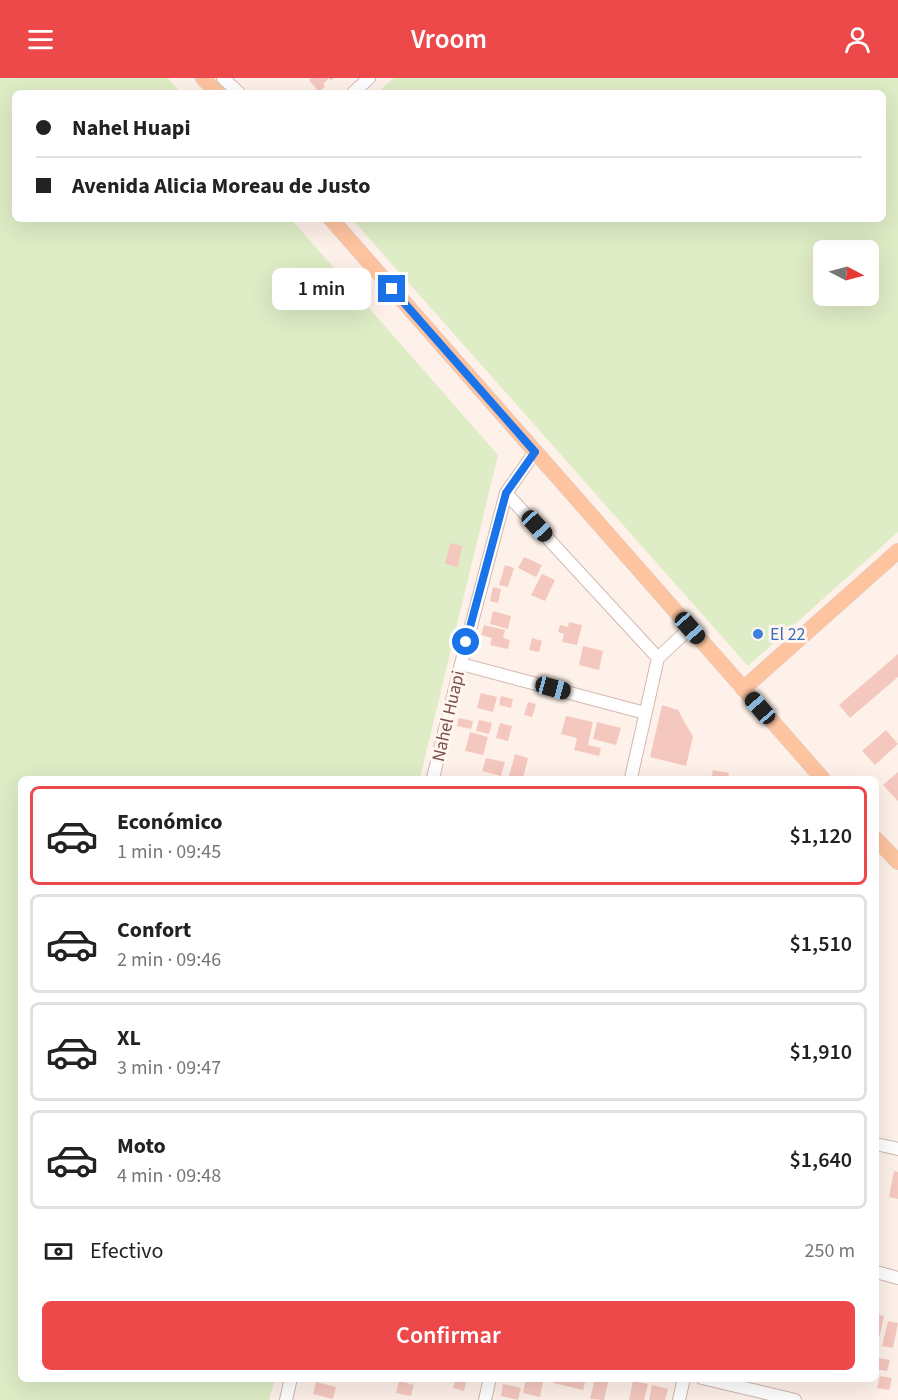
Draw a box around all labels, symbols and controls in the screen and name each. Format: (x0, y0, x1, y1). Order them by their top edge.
text: Vroom (411, 20, 487, 59)
icon: menu (24, 23, 57, 56)
icon: person (841, 23, 874, 56)
text: Nahel Huapi (72, 112, 190, 144)
text: Avenida Alicia Moreau de Justo (72, 170, 370, 202)
north arrow (813, 240, 879, 306)
map controls (813, 240, 879, 306)
callout: 1 min (272, 268, 371, 310)
text: 1 min (298, 275, 345, 303)
route end (378, 275, 405, 302)
car (518, 507, 556, 545)
car (671, 609, 709, 647)
place label: El 22 (770, 622, 806, 647)
marker: El 22 (751, 627, 765, 641)
route start (452, 628, 479, 655)
street label: Nahel Huapi (426, 668, 471, 764)
car (533, 675, 573, 701)
car (741, 689, 779, 727)
text: Económico (117, 806, 222, 838)
icon: car (45, 809, 99, 863)
text: $1,120 (790, 820, 852, 852)
text: 1 min · 09:45 (117, 838, 221, 866)
text: Confort (117, 914, 191, 946)
icon: car (45, 917, 99, 971)
text: $1,510 (790, 928, 852, 960)
text: 2 min · 09:46 (117, 946, 221, 974)
text: XL (117, 1022, 141, 1054)
icon: car (45, 1025, 99, 1079)
text: $1,910 (790, 1036, 852, 1068)
text: 3 min · 09:47 (117, 1054, 221, 1082)
text: Moto (117, 1130, 166, 1162)
icon: car (45, 1133, 99, 1187)
text: $1,640 (790, 1144, 852, 1176)
text: 4 min · 09:48 (117, 1162, 221, 1190)
icon: cash (42, 1235, 75, 1268)
text: Efectivo (90, 1235, 164, 1267)
text: 250 m (805, 1237, 855, 1265)
button: Confirmar (42, 1301, 855, 1370)

